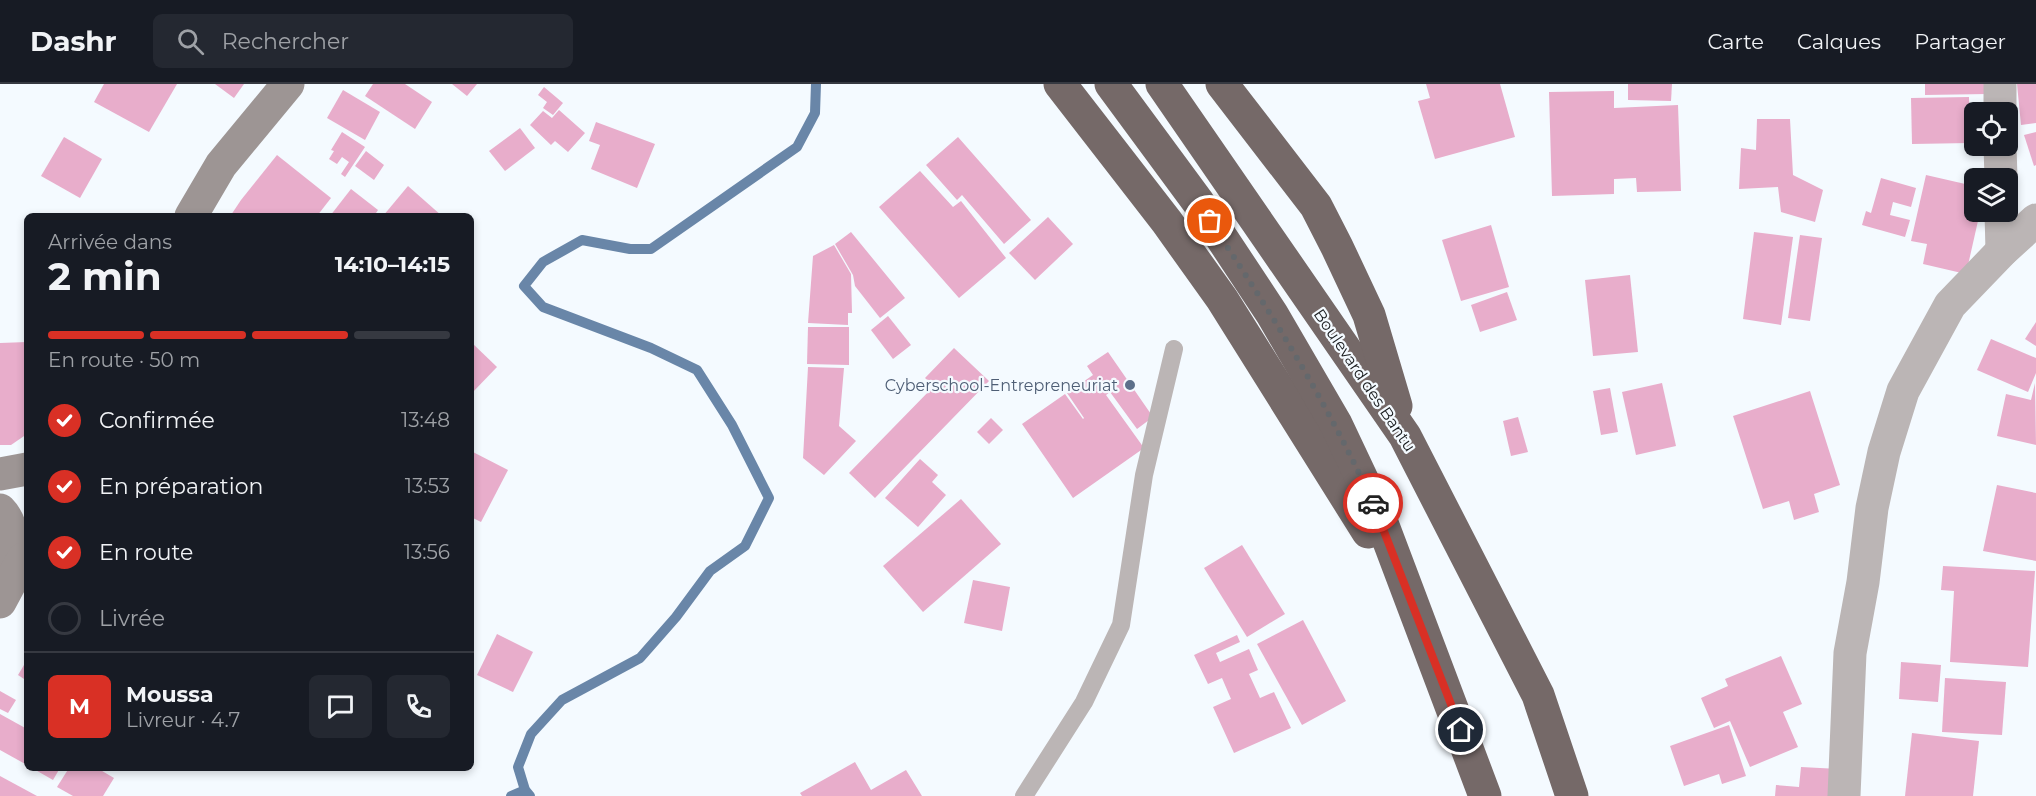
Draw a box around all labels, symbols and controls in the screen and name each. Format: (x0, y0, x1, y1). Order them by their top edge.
search box (153, 14, 573, 68)
text: Dashr (30, 24, 117, 58)
icon: search (174, 25, 207, 58)
text: Rechercher (222, 28, 349, 55)
text: Carte (1707, 29, 1764, 54)
text: Calques (1797, 29, 1881, 54)
text: Partager (1914, 29, 2006, 54)
map controls (1964, 102, 2018, 222)
button: locate (1964, 102, 2018, 156)
button: layers (1964, 168, 2018, 222)
pin (1184, 195, 1235, 246)
icon: bag (1193, 204, 1226, 237)
text: Arrivée dans (48, 230, 172, 254)
text: 14:10–14:15 (335, 251, 450, 278)
text: 2 min (48, 252, 162, 300)
street label: Boulevard des Bantu (1310, 305, 1419, 455)
text: En route · 50 m (48, 348, 200, 372)
place label: Cyberschool-Entrepreneuriat (885, 376, 1119, 395)
marker: Cyberschool-Entrepreneuriat (1123, 378, 1137, 392)
icon: check (48, 404, 81, 437)
text: Confirmée (99, 407, 215, 434)
text: 13:48 (401, 408, 450, 432)
icon: check (48, 470, 81, 503)
text: En préparation (99, 473, 263, 500)
courier (1343, 473, 1403, 533)
text: 13:53 (405, 474, 450, 498)
icon: car (1357, 487, 1390, 520)
icon: check (48, 536, 81, 569)
text: En route (99, 539, 193, 566)
text: 13:56 (404, 540, 450, 564)
text: Livrée (99, 605, 165, 632)
button: chat (309, 675, 372, 738)
button: phone (387, 675, 450, 738)
text: Moussa (126, 681, 213, 708)
text: M (69, 693, 90, 720)
pin (1435, 704, 1486, 755)
text: Livreur · 4.7 (126, 708, 240, 732)
icon: home (1444, 713, 1477, 746)

